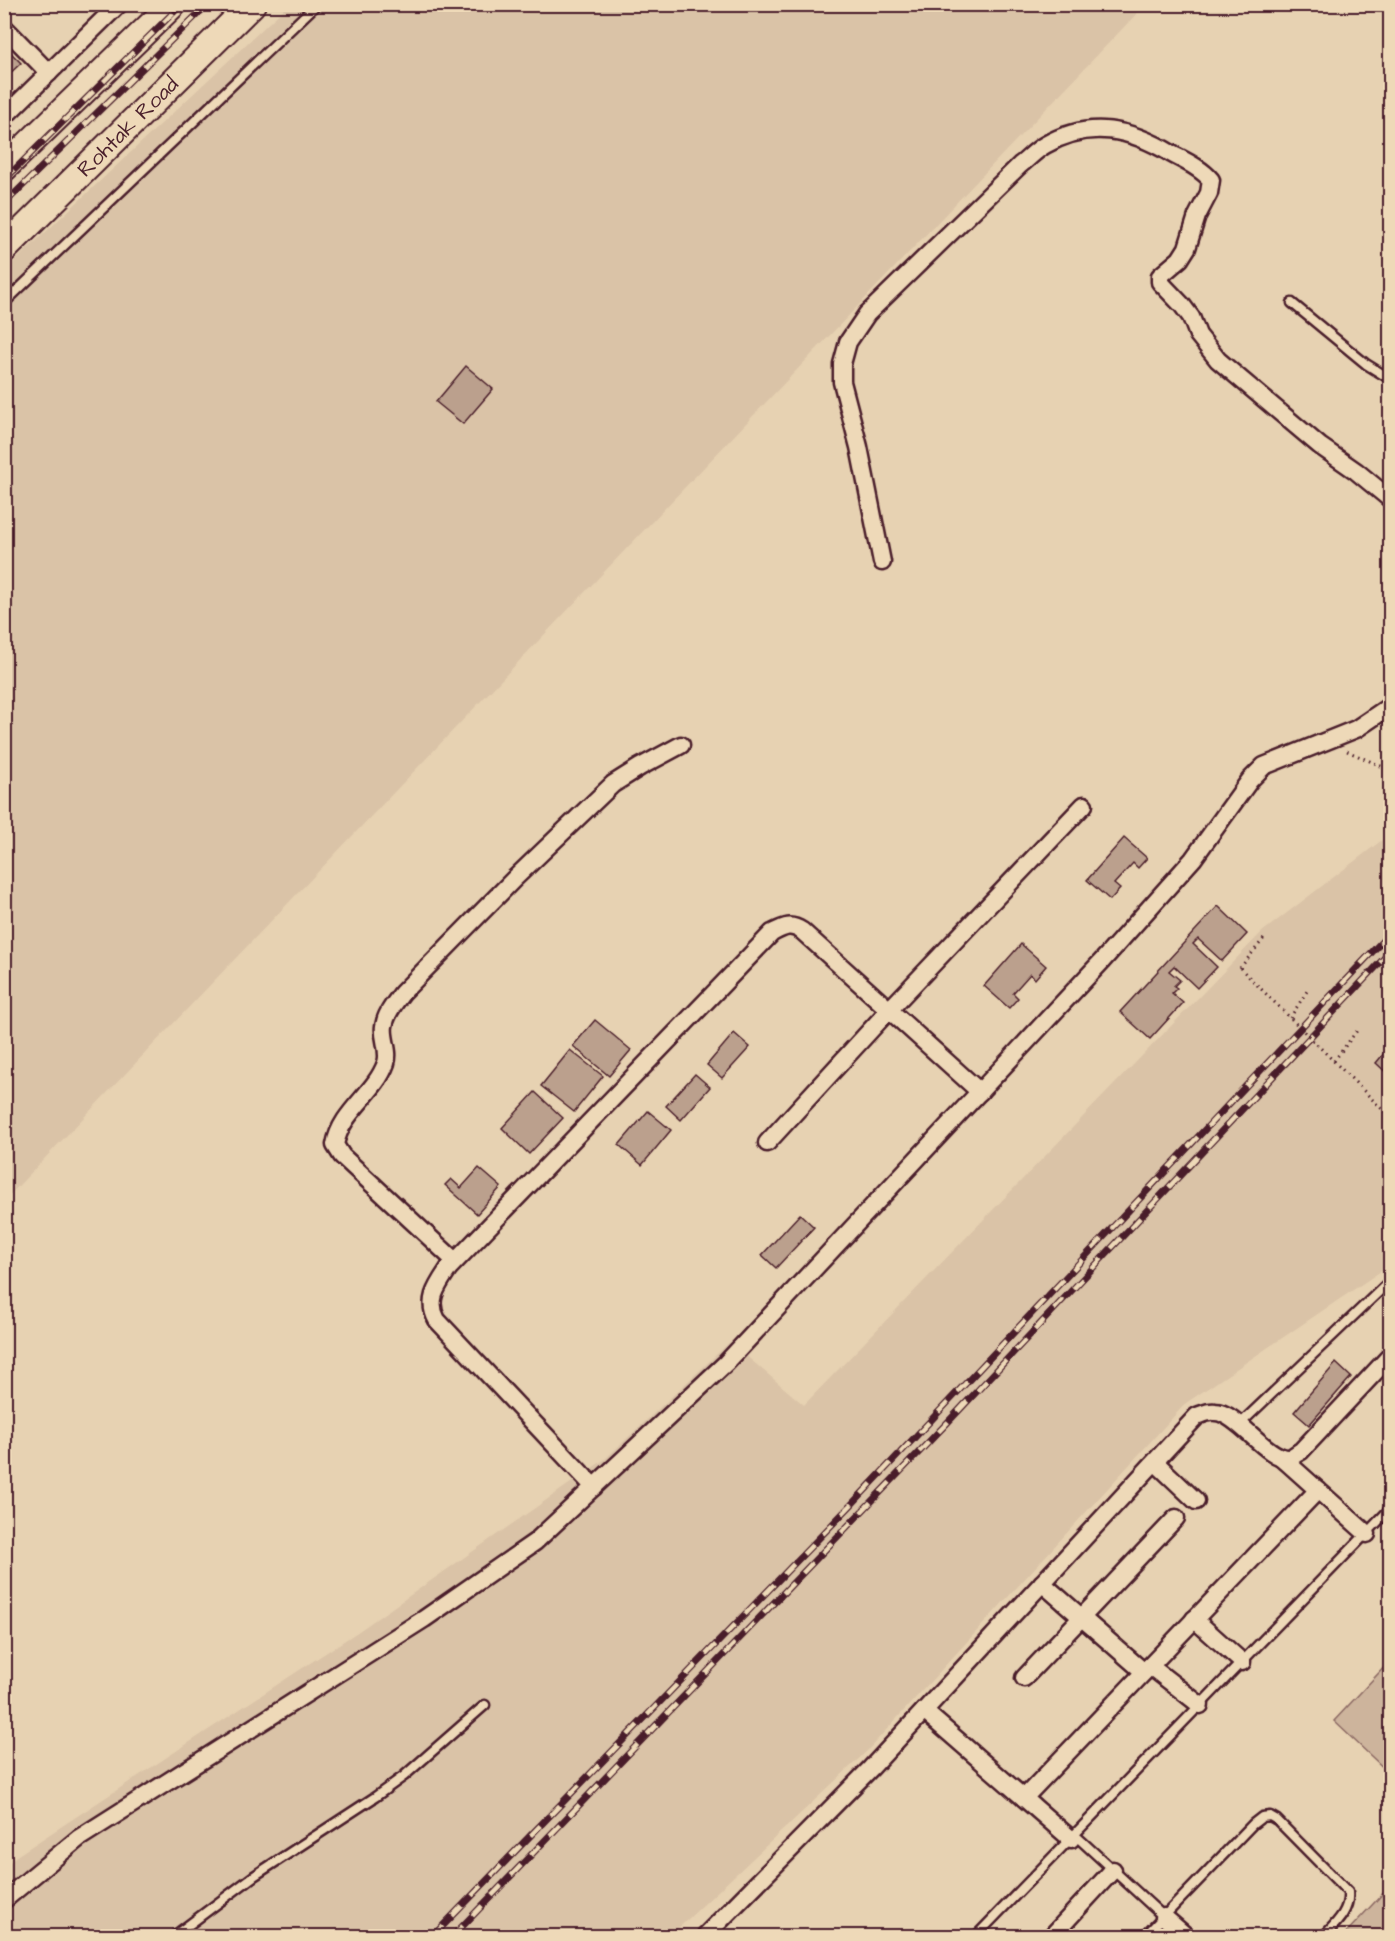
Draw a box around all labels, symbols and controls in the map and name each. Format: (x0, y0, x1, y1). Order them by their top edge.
street label: Rohtak Road (70, 69, 186, 184)

